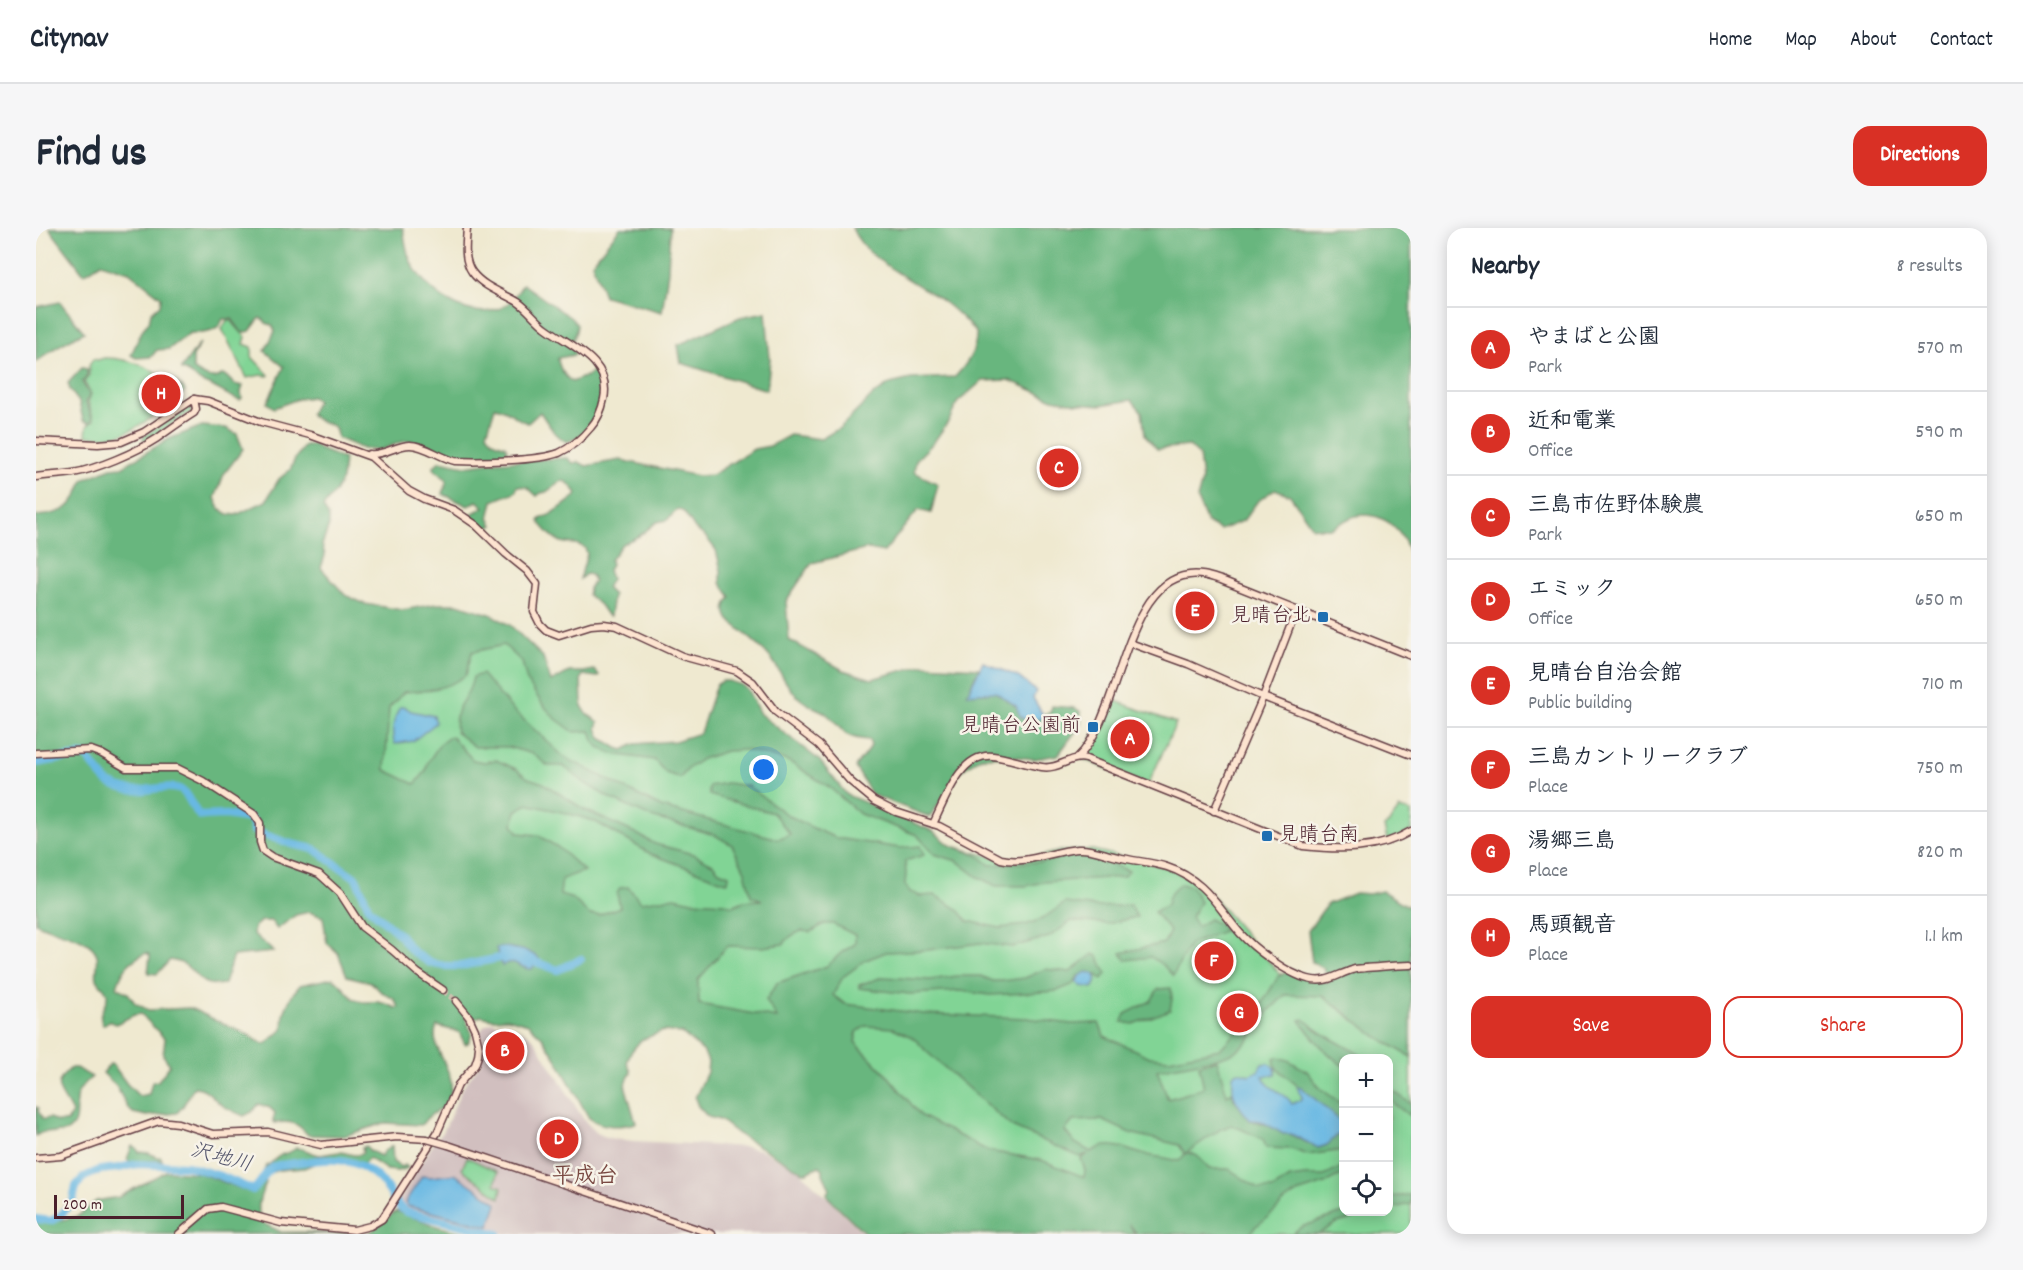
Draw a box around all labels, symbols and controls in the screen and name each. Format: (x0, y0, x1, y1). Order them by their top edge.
text: Citynav (30, 21, 108, 61)
text: Home (1708, 26, 1752, 56)
text: Map (1785, 26, 1817, 56)
text: About (1850, 26, 1897, 56)
text: Contact (1930, 26, 1993, 56)
text: Find us (36, 126, 147, 186)
button: Directions (1853, 126, 1987, 186)
text: Nearby (1471, 249, 1539, 286)
text: 8 results (1897, 253, 1963, 281)
text: やまばと公園 (1528, 323, 1660, 354)
text: A (1485, 335, 1496, 363)
text: 570 m (1917, 335, 1963, 363)
text: Park (1528, 354, 1562, 382)
pin: H (142, 372, 180, 416)
text: 近和電業 (1528, 407, 1616, 438)
text: B (1486, 419, 1495, 447)
text: 590 m (1915, 419, 1963, 447)
text: Office (1528, 438, 1573, 466)
pin: C (1040, 446, 1078, 490)
text: 三島市佐野体験農 (1528, 491, 1704, 522)
text: C (1486, 503, 1495, 531)
text: 650 m (1915, 503, 1963, 531)
text: Park (1528, 522, 1562, 550)
text: エミック (1528, 575, 1616, 606)
text: D (1485, 587, 1496, 615)
text: 650 m (1915, 587, 1963, 615)
pin: E (1176, 588, 1214, 634)
place label: 見晴台北 (1231, 603, 1311, 631)
text: Office (1528, 606, 1573, 634)
marker: 見晴台北 (1316, 610, 1330, 624)
text: 見晴台自治会館 (1528, 659, 1682, 690)
text: E (1486, 671, 1495, 699)
text: 710 m (1922, 671, 1963, 699)
text: Public building (1528, 690, 1632, 718)
place label: 見晴台公園前 (961, 713, 1081, 741)
pin: A (1110, 716, 1150, 762)
marker: 見晴台公園前 (1086, 720, 1100, 734)
text: 三島カントリークラブ (1528, 743, 1748, 774)
your location (749, 755, 778, 784)
text: F (1486, 755, 1495, 783)
text: 750 m (1917, 755, 1963, 783)
text: Place (1528, 774, 1568, 802)
place label: 見晴台南 (1279, 822, 1359, 850)
text: 湯郷三島 (1528, 827, 1616, 858)
marker: 見晴台南 (1260, 829, 1274, 843)
text: G (1485, 839, 1496, 867)
text: 820 m (1917, 839, 1963, 867)
text: Place (1528, 858, 1568, 886)
text: 馬頭観音 (1528, 911, 1616, 942)
text: H (1485, 923, 1496, 951)
text: 1.1 km (1924, 923, 1963, 951)
pin: F (1194, 938, 1234, 984)
text: Place (1528, 942, 1568, 970)
pin: G (1220, 990, 1258, 1036)
button: Save (1471, 996, 1711, 1058)
button: Share (1723, 996, 1963, 1058)
pin: B (486, 1028, 524, 1074)
map controls (1339, 1054, 1393, 1216)
button: + (1339, 1054, 1393, 1108)
button: − (1339, 1108, 1393, 1162)
pin: D (540, 1116, 578, 1162)
water label: 沢地川 (187, 1136, 255, 1182)
district label: 平成台 (552, 1162, 618, 1193)
button: locate (1339, 1162, 1393, 1216)
scale bar (54, 1192, 184, 1220)
text: 200 m (63, 1194, 102, 1217)

